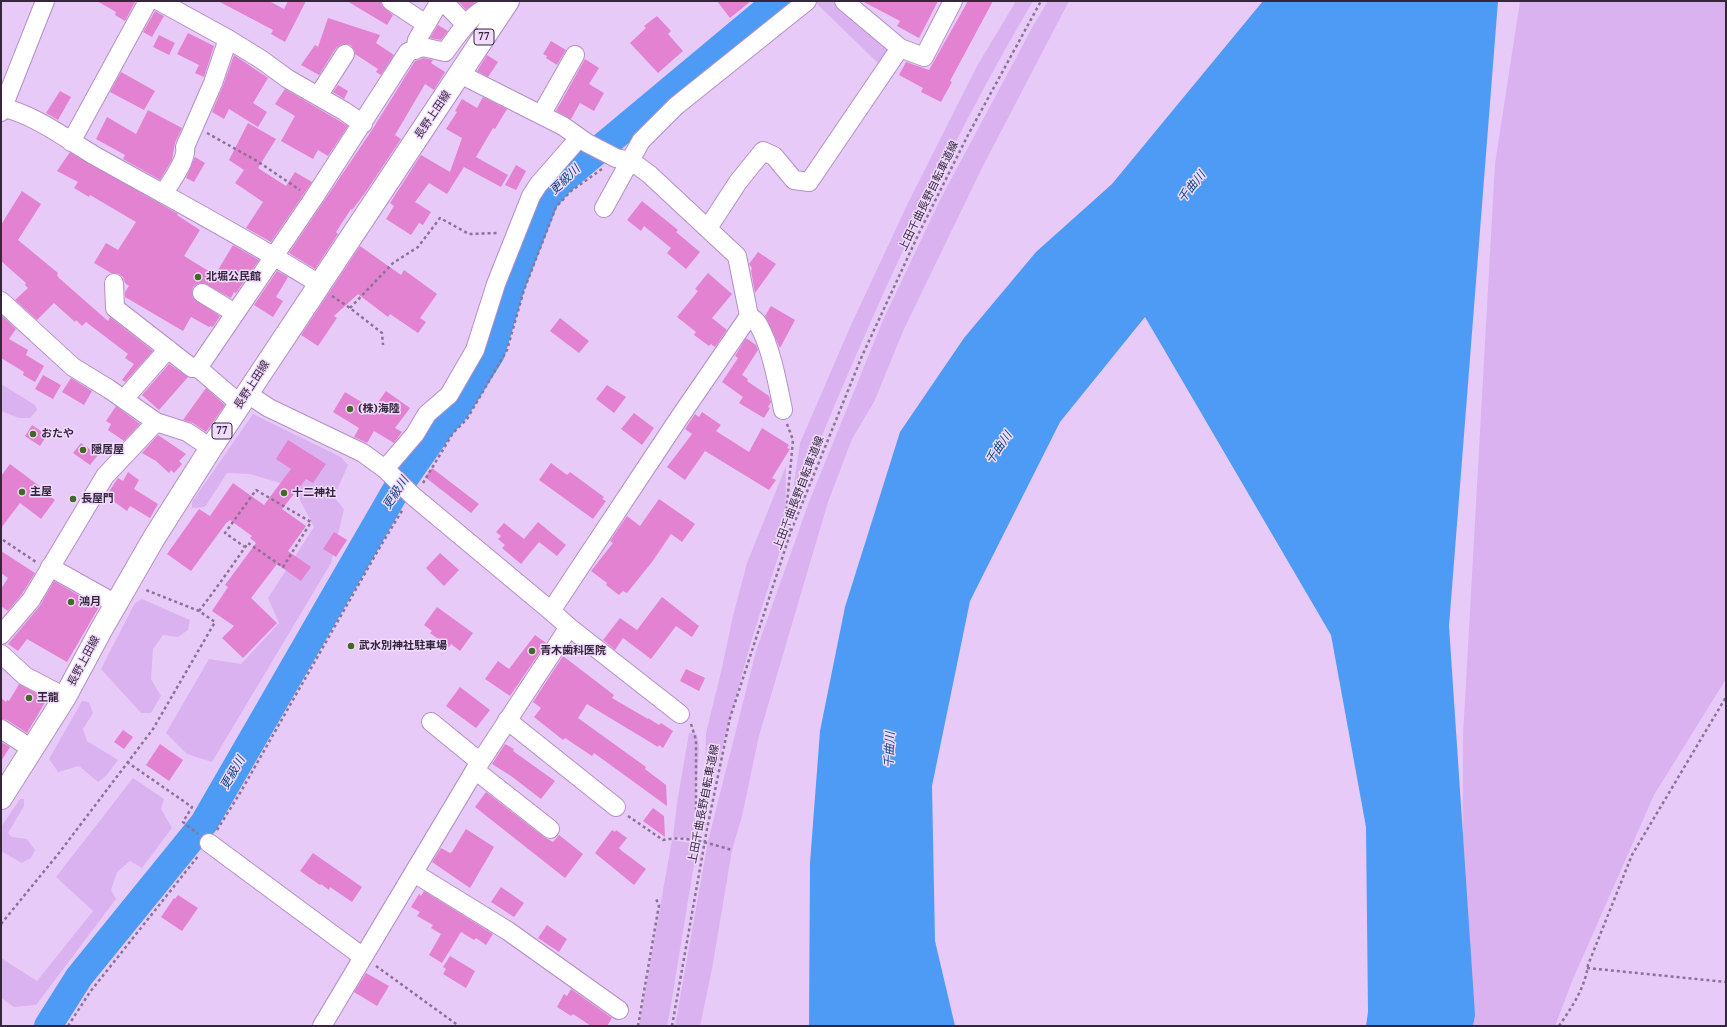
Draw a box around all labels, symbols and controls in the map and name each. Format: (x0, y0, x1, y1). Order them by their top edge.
road number: 77 (474, 29, 494, 45)
street label: 長野上田線 (412, 89, 454, 141)
street label: 上田千曲長野自転車道線 (897, 139, 961, 253)
water label: 更級川 (547, 162, 583, 198)
water label: 千曲川 (1175, 168, 1209, 206)
place label: 北堀公民館 (206, 270, 261, 284)
marker: 北堀公民館 (193, 272, 203, 282)
street label: 長野上田線 (231, 358, 273, 412)
place label: (株)海陸 (358, 402, 400, 416)
marker: (株)海陸 (345, 404, 355, 414)
road number: 77 (212, 423, 232, 439)
place label: おたや (41, 427, 74, 441)
marker: おたや (28, 429, 38, 439)
water label: 千曲川 (983, 429, 1015, 467)
street label: 上田千曲長野自転車道線 (771, 434, 827, 552)
place label: 隠居屋 (91, 443, 124, 457)
marker: 隠居屋 (78, 445, 88, 455)
water label: 更級川 (380, 474, 412, 512)
place label: 主屋 (30, 485, 52, 499)
place label: 十二神社 (292, 486, 336, 500)
marker: 主屋 (17, 487, 27, 497)
marker: 十二神社 (279, 488, 289, 498)
place label: 長屋門 (81, 492, 114, 506)
marker: 長屋門 (68, 494, 78, 504)
place label: 鴻月 (79, 595, 101, 609)
marker: 鴻月 (66, 597, 76, 607)
street label: 長野上田線 (65, 634, 103, 688)
place label: 武水別神社駐車場 (359, 639, 447, 653)
marker: 武水別神社駐車場 (346, 641, 356, 651)
place label: 青木歯科医院 (540, 644, 606, 658)
marker: 青木歯科医院 (527, 646, 537, 656)
place label: 王龍 (37, 691, 59, 705)
marker: 王龍 (24, 693, 34, 703)
water label: 千曲川 (882, 732, 898, 768)
street label: 上田千曲長野自転車道線 (686, 743, 722, 865)
water label: 更級川 (218, 754, 248, 792)

